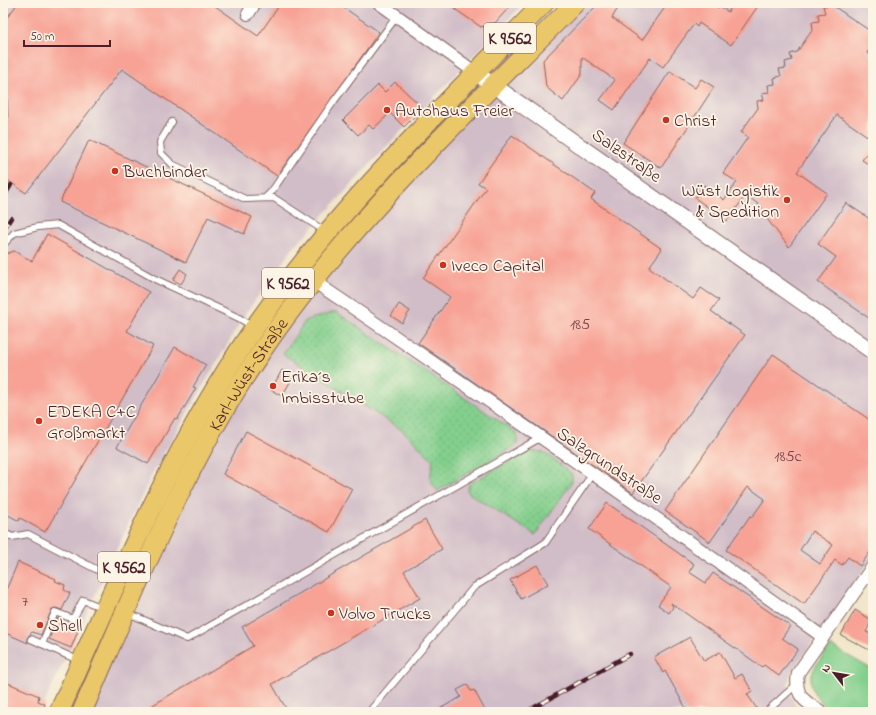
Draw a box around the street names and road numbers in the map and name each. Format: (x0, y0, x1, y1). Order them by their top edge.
road number: K 9562 (484, 23, 536, 53)
street label: Salzstraße (586, 123, 667, 191)
road number: K 9562 (262, 268, 314, 298)
street label: Karl-Wüst-Straße (204, 312, 296, 437)
street label: Salzgrundstraße (550, 422, 668, 513)
road number: K 9562 (98, 552, 150, 582)

